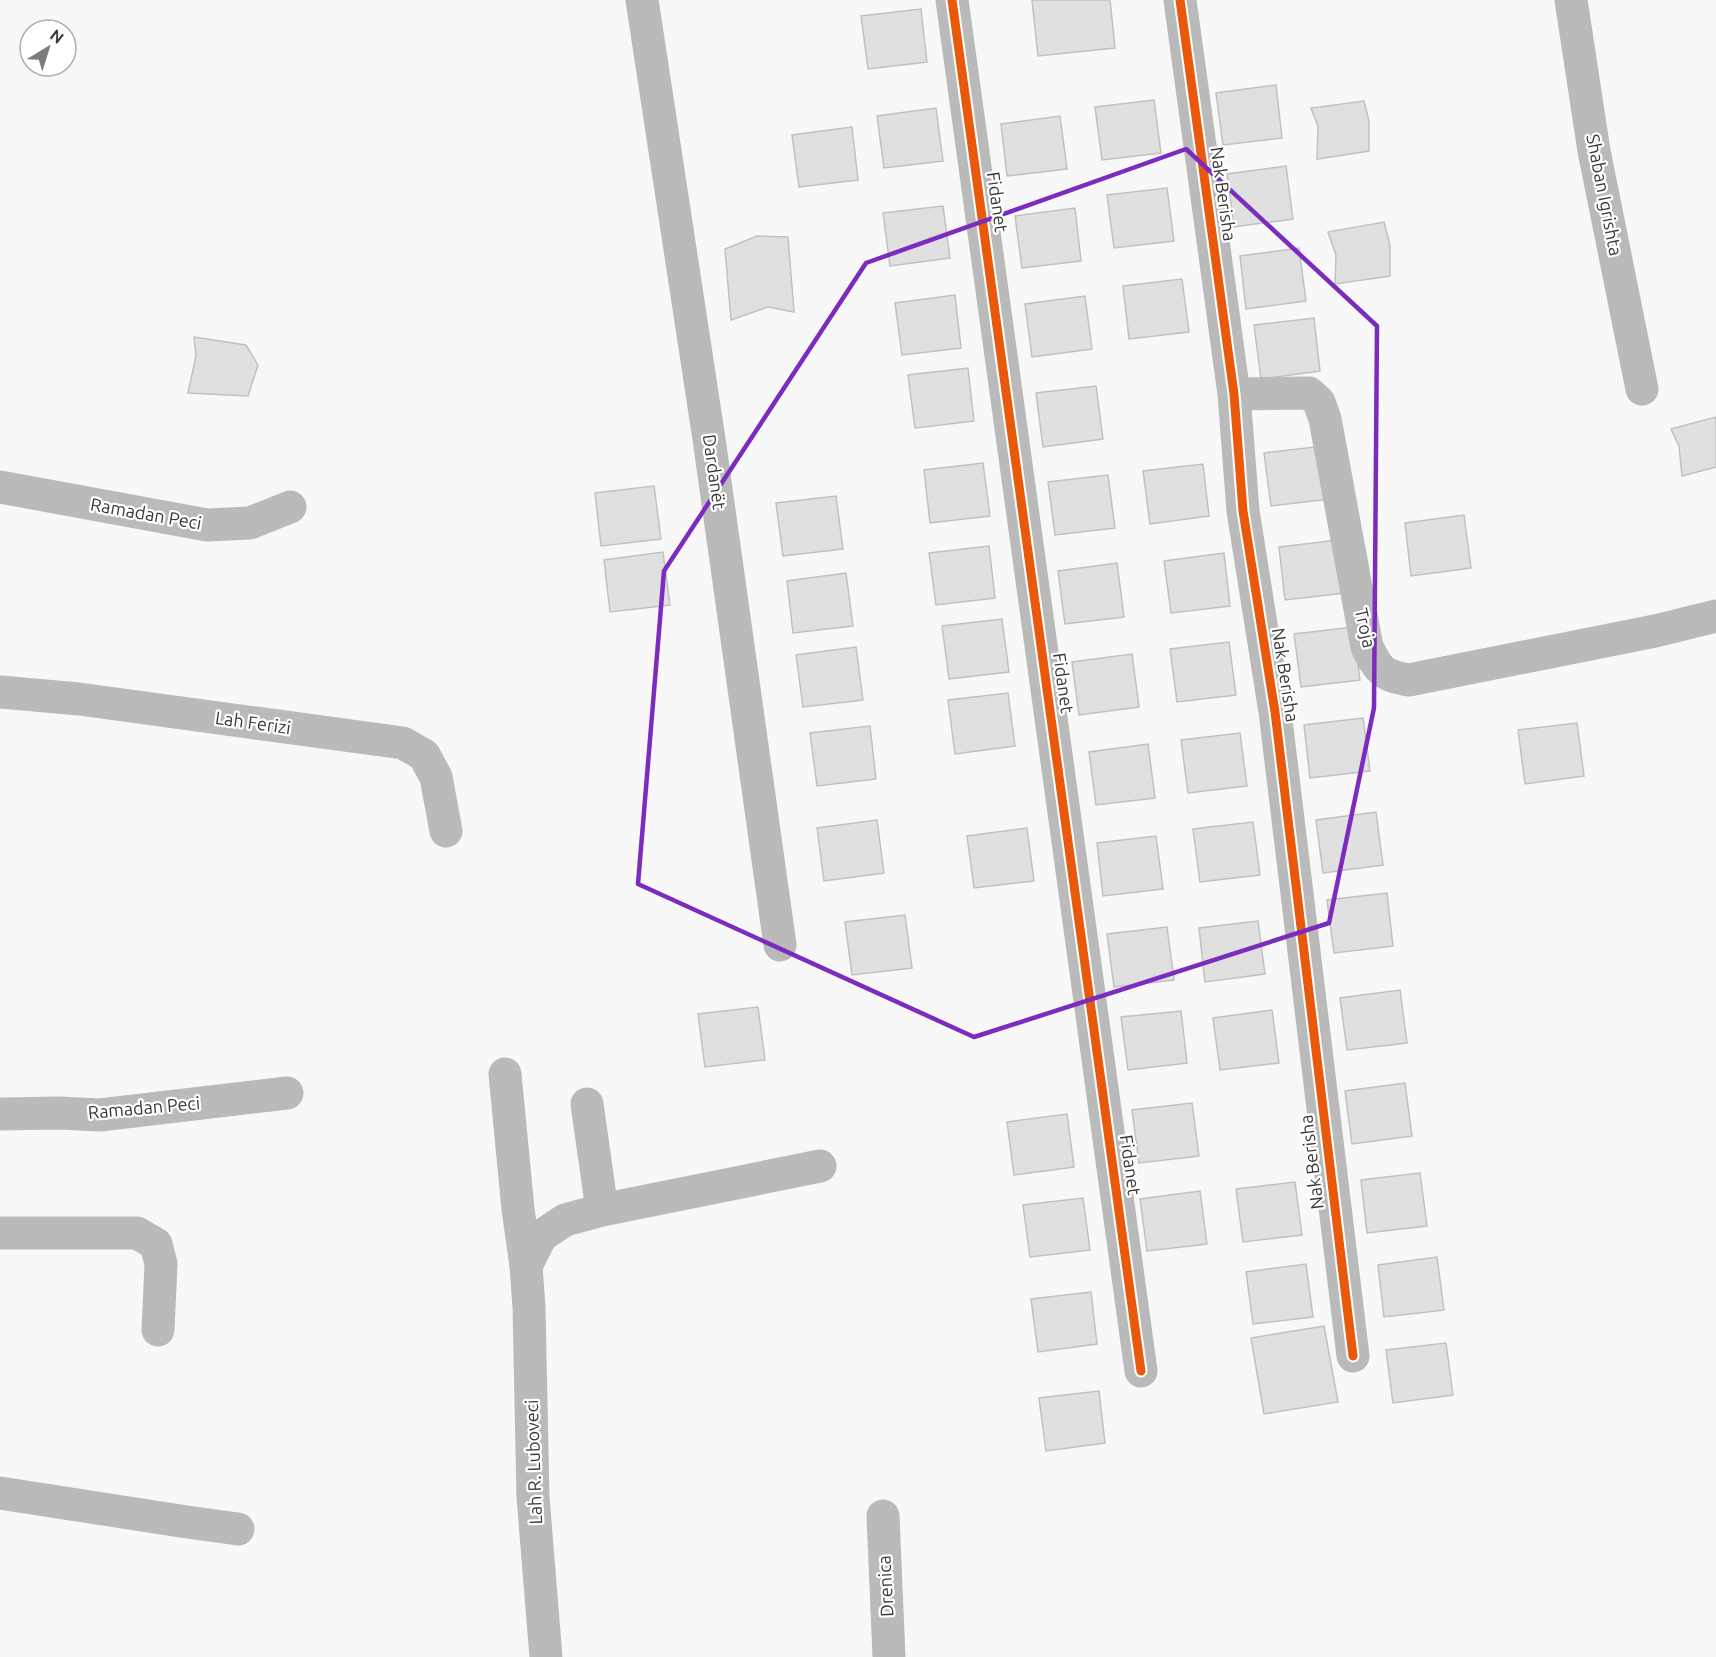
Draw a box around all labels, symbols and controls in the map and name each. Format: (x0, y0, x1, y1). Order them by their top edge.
north arrow (18, 18, 78, 78)
text: N (47, 25, 67, 47)
street label: Shaban Igrishta (1583, 132, 1627, 257)
street label: Nak Berisha (1207, 145, 1241, 242)
street label: Fidanet (984, 170, 1012, 233)
street label: Dardanët (700, 433, 730, 511)
street label: Ramadan Peci (89, 493, 203, 533)
street label: Troja (1352, 606, 1380, 650)
street label: Nak Berisha (1269, 626, 1303, 723)
street label: Fidanet (1050, 651, 1078, 714)
street label: Lah Ferizi (214, 707, 292, 737)
street label: Ramadan Peci (87, 1092, 201, 1122)
street label: Nak Berisha (1295, 1114, 1327, 1211)
street label: Fidanet (1117, 1133, 1145, 1196)
street label: Lah R. Luboveci (521, 1399, 545, 1525)
street label: Drenica (873, 1555, 897, 1617)

